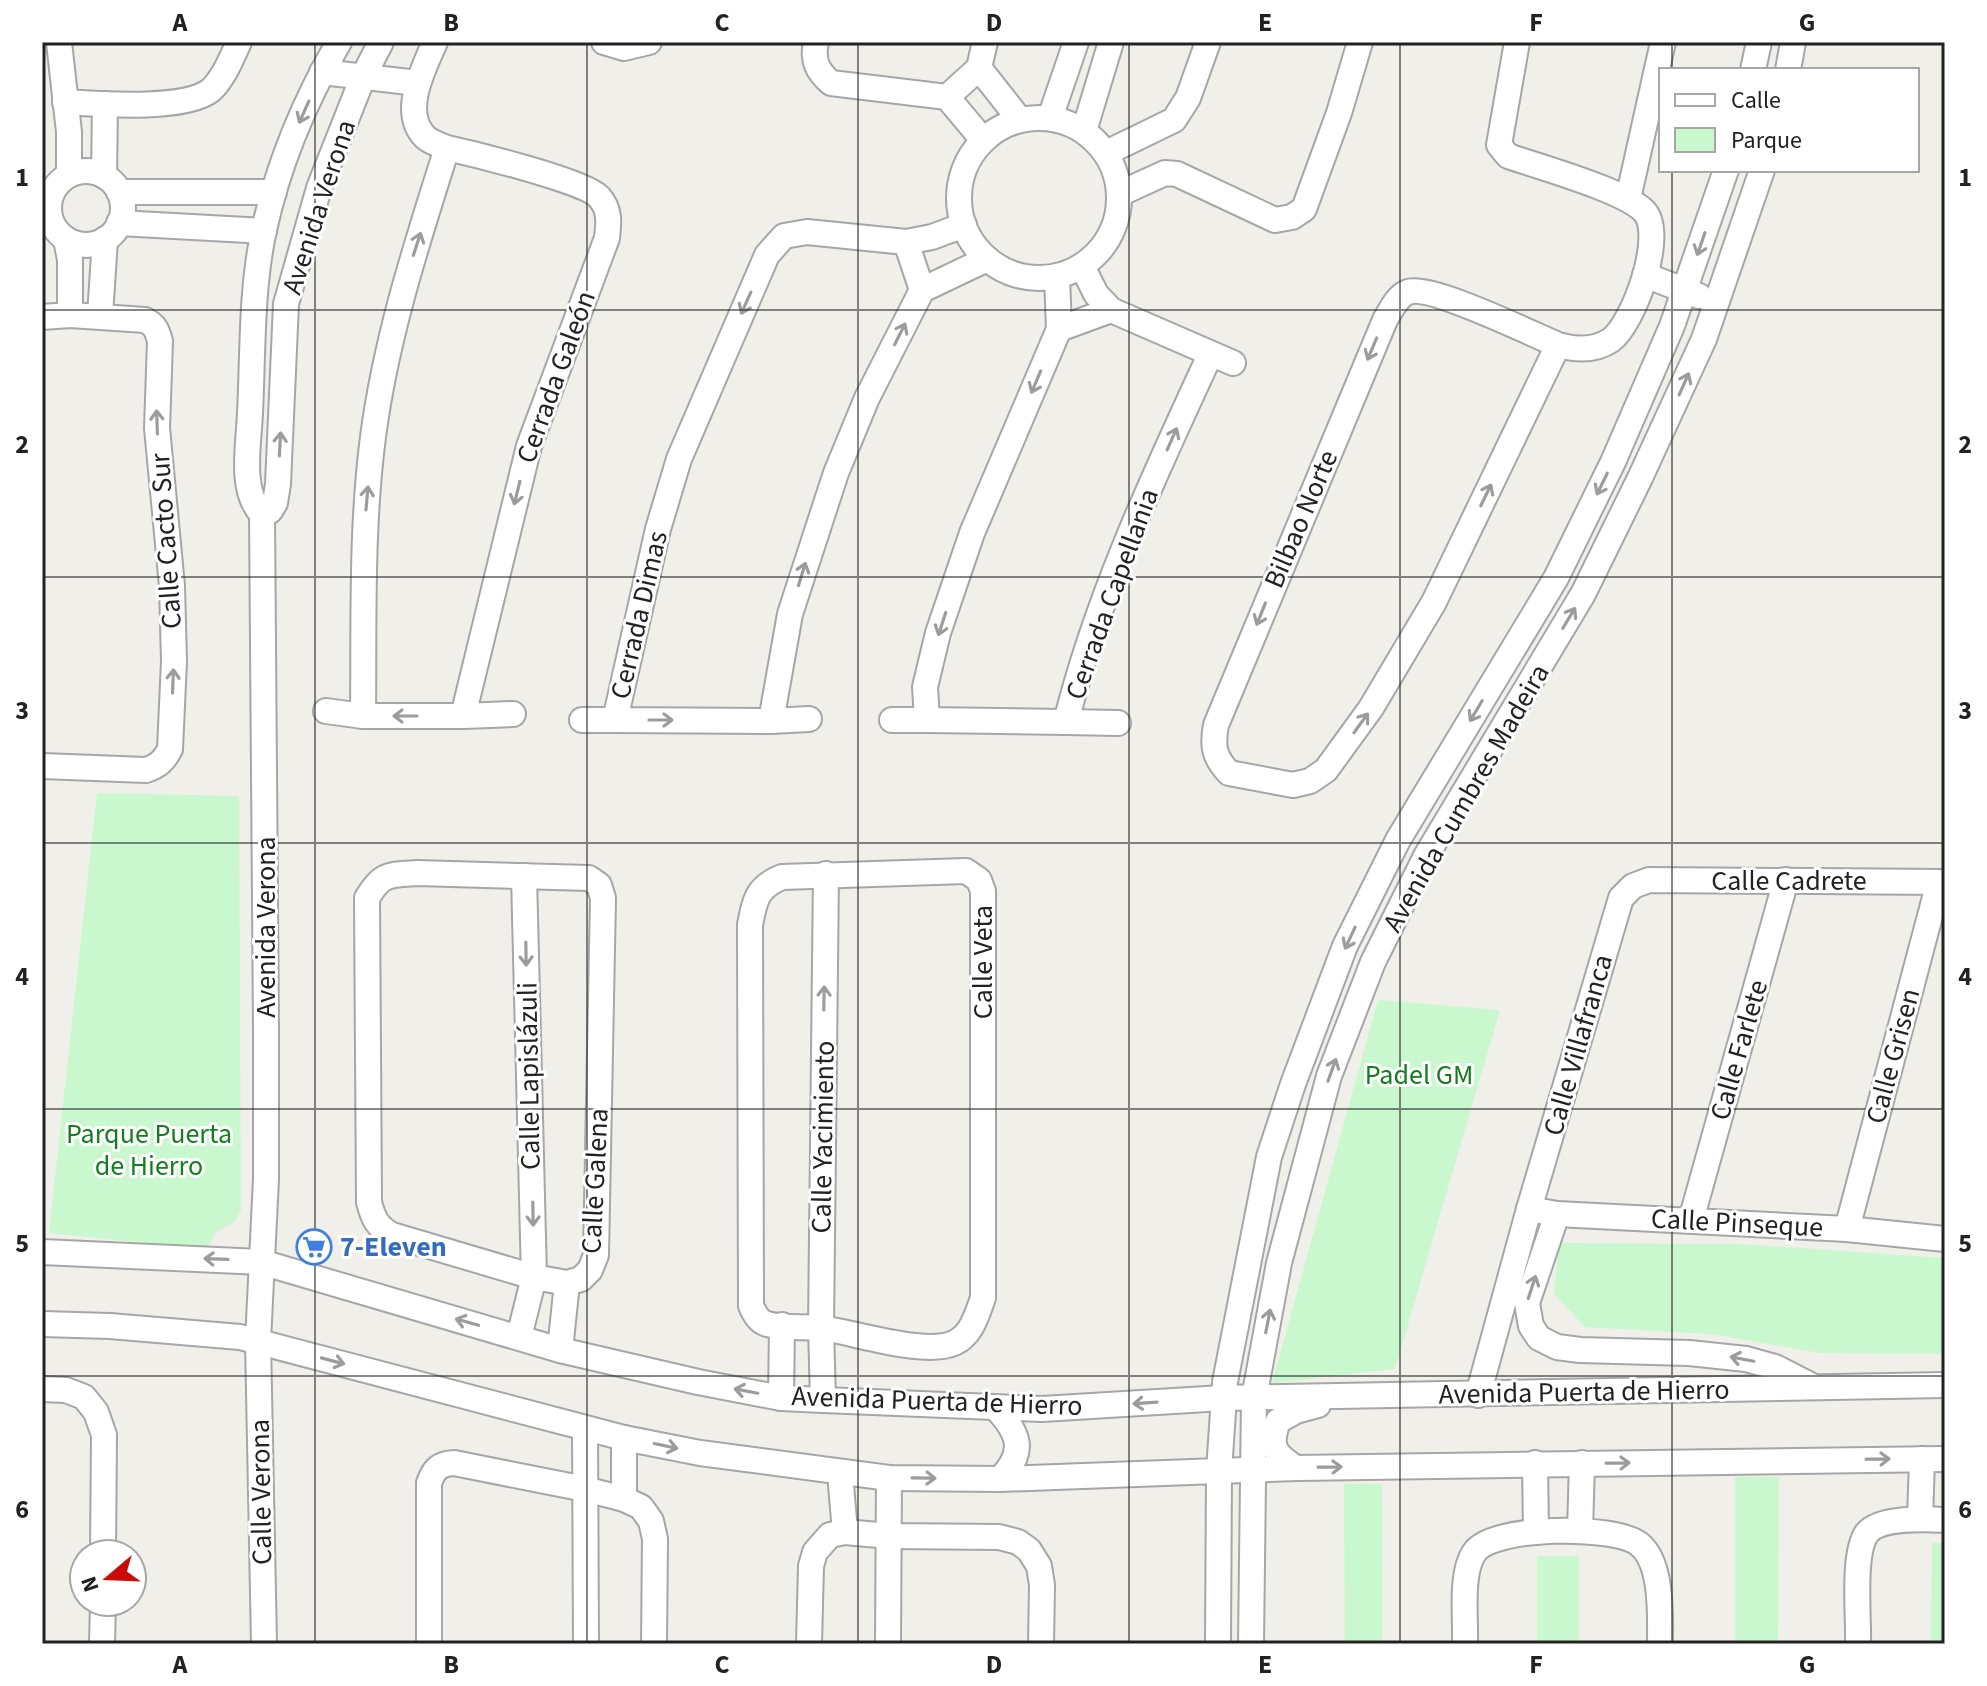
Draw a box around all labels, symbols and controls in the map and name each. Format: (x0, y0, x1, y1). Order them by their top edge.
text: A (172, 4, 189, 41)
text: B (443, 4, 459, 41)
text: C (714, 4, 730, 41)
text: D (986, 4, 1002, 41)
text: E (1258, 4, 1272, 41)
text: F (1529, 4, 1543, 41)
text: G (1799, 4, 1815, 41)
legend (1659, 68, 1919, 172)
text: Calle (1731, 83, 1781, 118)
one-way arrow (296, 99, 311, 123)
street label: Avenida Verona (272, 115, 366, 299)
text: Parque (1731, 123, 1802, 158)
text: 1 (15, 159, 29, 196)
text: 1 (1958, 159, 1972, 196)
one-way arrow (410, 231, 425, 257)
one-way arrow (1693, 231, 1708, 256)
street label: Cerrada Galeón (506, 285, 606, 469)
one-way arrow (737, 291, 752, 315)
one-way arrow (892, 322, 908, 346)
one-way arrow (1364, 336, 1379, 361)
one-way arrow (1028, 369, 1043, 394)
one-way arrow (1678, 373, 1693, 397)
one-way arrow (150, 409, 165, 436)
text: 2 (15, 426, 29, 463)
text: 2 (1958, 426, 1972, 463)
one-way arrow (1165, 427, 1180, 452)
one-way arrow (272, 431, 287, 457)
street label: Bilbao Norte (1254, 444, 1348, 594)
street label: Calle Cacto Sur (140, 451, 192, 630)
one-way arrow (1594, 472, 1609, 496)
one-way arrow (508, 480, 523, 506)
street label: Cerrada Capellania (1055, 483, 1169, 705)
one-way arrow (1479, 484, 1494, 507)
one-way arrow (360, 485, 375, 512)
street label: Cerrada Dimas (600, 527, 678, 703)
one-way arrow (795, 562, 810, 588)
one-way arrow (1253, 602, 1267, 626)
one-way arrow (1562, 606, 1578, 629)
one-way arrow (933, 611, 948, 636)
street label: Avenida Cumbres Madeira (1373, 657, 1559, 939)
one-way arrow (166, 668, 181, 695)
text: 3 (15, 692, 29, 729)
text: 3 (1958, 692, 1972, 729)
one-way arrow (1468, 699, 1484, 722)
one-way arrow (392, 708, 419, 724)
one-way arrow (647, 712, 674, 728)
one-way arrow (1352, 712, 1369, 734)
street label: Avenida Verona (246, 836, 286, 1018)
street label: Calle Cadrete (1711, 861, 1867, 901)
street label: Calle Veta (963, 905, 1003, 1019)
one-way arrow (1342, 926, 1357, 950)
one-way arrow (518, 940, 534, 967)
street label: Calle Villafranca (1533, 950, 1623, 1140)
text: 4 (15, 958, 29, 995)
text: 4 (1958, 958, 1972, 995)
street label: Calle Farlete (1700, 975, 1778, 1125)
street label: Calle Lapislázuli (507, 982, 551, 1170)
street label: Calle Grisen (1856, 984, 1930, 1128)
one-way arrow (816, 985, 832, 1012)
street label: Calle Yacimiento (801, 1040, 845, 1234)
park label: Padel GM (1365, 1055, 1473, 1095)
one-way arrow (1326, 1058, 1340, 1083)
street label: Calle Galena (571, 1107, 619, 1255)
park label: Parque Puerta de Hierro (66, 1114, 232, 1186)
street label: Calle Pinseque (1650, 1199, 1824, 1247)
one-way arrow (525, 1200, 540, 1227)
text: 5 (15, 1225, 29, 1262)
text: 5 (1958, 1225, 1972, 1262)
place label: 7-Eleven (340, 1227, 447, 1267)
supermarket icon: 7-Eleven (295, 1228, 333, 1266)
one-way arrow (203, 1251, 230, 1267)
one-way arrow (1526, 1275, 1540, 1300)
one-way arrow (1261, 1309, 1276, 1335)
one-way arrow (454, 1313, 480, 1328)
one-way arrow (1730, 1351, 1755, 1366)
one-way arrow (320, 1354, 345, 1369)
street label: Avenida Puerta de Hierro (1438, 1369, 1730, 1415)
street label: Avenida Puerta de Hierro (791, 1376, 1083, 1426)
one-way arrow (734, 1383, 759, 1398)
one-way arrow (1132, 1395, 1159, 1410)
street label: Calle Verona (240, 1419, 282, 1565)
one-way arrow (653, 1440, 678, 1455)
one-way arrow (1864, 1452, 1891, 1467)
one-way arrow (1604, 1455, 1631, 1470)
one-way arrow (1316, 1460, 1343, 1475)
one-way arrow (910, 1471, 937, 1486)
text: 6 (15, 1491, 29, 1528)
text: 6 (1958, 1491, 1972, 1528)
north arrow (68, 1538, 148, 1618)
text: N (73, 1572, 108, 1596)
text: A (172, 1646, 189, 1683)
text: B (443, 1646, 459, 1683)
text: C (714, 1646, 730, 1683)
text: D (986, 1646, 1002, 1683)
text: E (1258, 1646, 1272, 1683)
text: F (1529, 1646, 1543, 1683)
text: G (1799, 1646, 1815, 1683)

